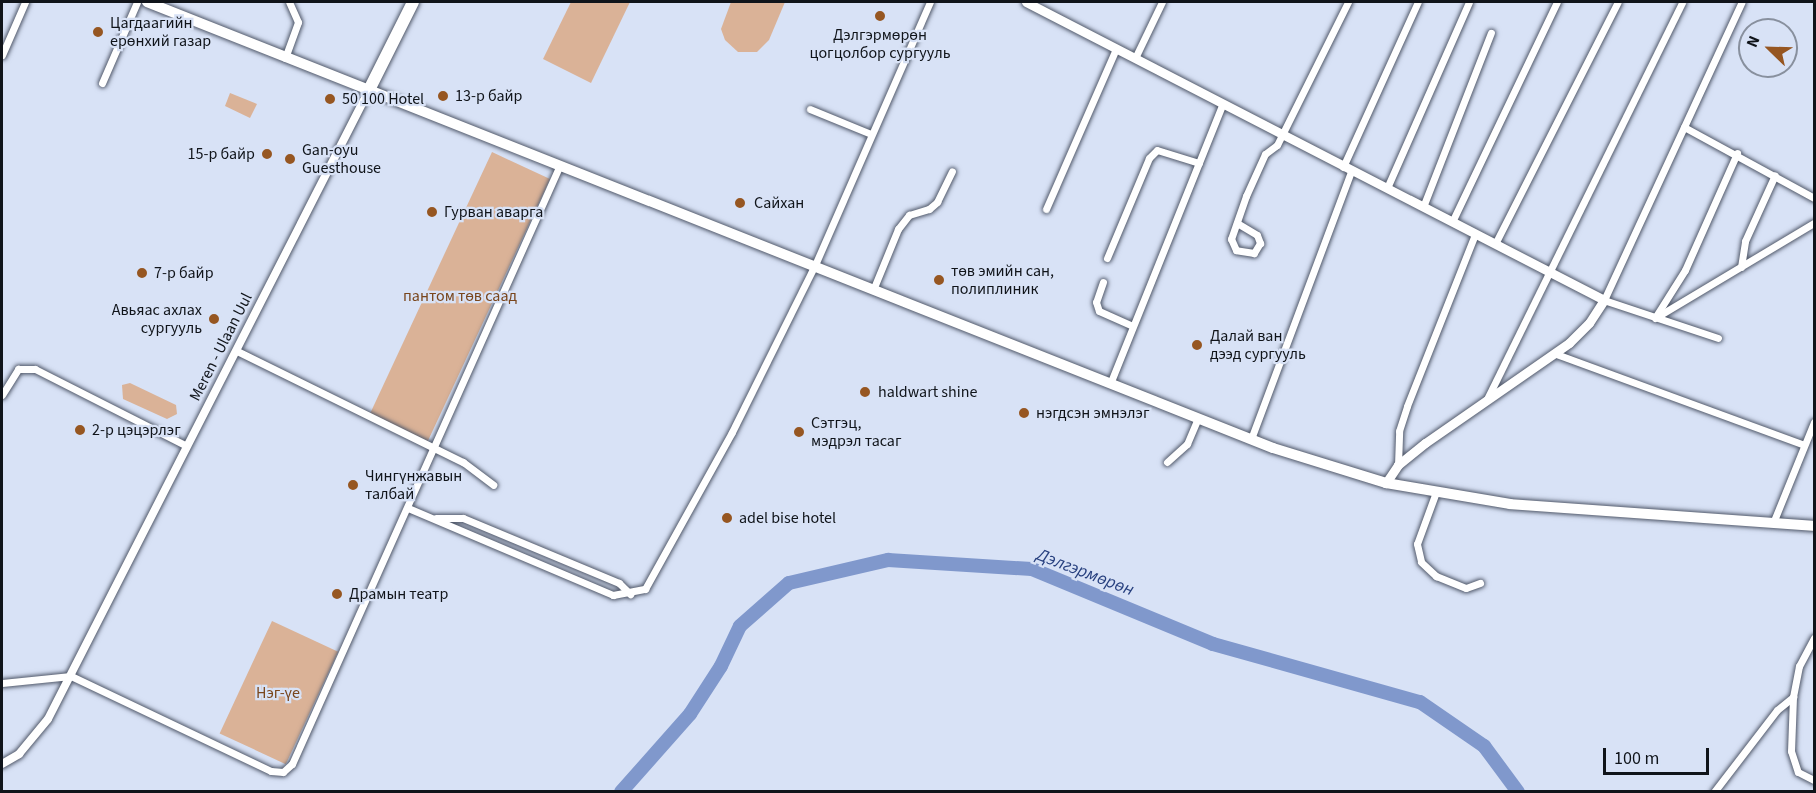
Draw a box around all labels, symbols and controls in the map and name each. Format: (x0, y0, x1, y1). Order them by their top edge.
marker: Дэлгэрмөрөн цогцолбор сургууль (873, 9, 887, 23)
place label: Цагдаагийн ерөнхий газар (110, 13, 211, 51)
north arrow (1738, 18, 1798, 78)
marker: Цагдаагийн ерөнхий газар (91, 25, 105, 39)
place label: Дэлгэрмөрөн цогцолбор сургууль (809, 25, 951, 63)
text: N (1741, 33, 1765, 51)
place label: 13-р байр (455, 86, 522, 106)
place label: 50 100 Hotel (342, 89, 424, 109)
marker: 13-р байр (436, 89, 450, 103)
marker: 50 100 Hotel (323, 92, 337, 106)
place label: Gan-oyu Guesthouse (302, 140, 381, 178)
place label: 15-р байр (188, 144, 255, 164)
marker: 15-р байр (260, 147, 274, 161)
marker: Gan-oyu Guesthouse (283, 152, 297, 166)
place label: Сайхан (754, 193, 804, 213)
marker: Сайхан (731, 194, 749, 212)
place label: Гурван аварга (444, 202, 543, 222)
marker: Гурван аварга (425, 205, 439, 219)
place label: төв эмийн сан, полиплиник (951, 261, 1054, 299)
place label: 7-р байр (154, 263, 214, 283)
marker: 7-р байр (135, 266, 149, 280)
marker: төв эмийн сан, полиплиник (932, 273, 946, 287)
park label: пантом төв саад (403, 286, 517, 306)
street label: Meren - Ulaan Uul (186, 290, 256, 404)
place label: Авьяас ахлах сургууль (112, 300, 202, 338)
marker: Авьяас ахлах сургууль (207, 312, 221, 326)
place label: Далай ван дээд сургууль (1210, 326, 1306, 364)
marker: Далай ван дээд сургууль (1188, 336, 1206, 354)
place label: haldwart shine (878, 382, 977, 402)
marker: haldwart shine (856, 383, 874, 401)
place label: нэгдсэн эмнэлэг (1036, 403, 1149, 423)
marker: нэгдсэн эмнэлэг (1017, 406, 1031, 420)
place label: Сэтгэц, мэдрэл тасаг (811, 413, 902, 451)
place label: 2-р цэцэрлэг (92, 420, 181, 440)
marker: 2-р цэцэрлэг (73, 423, 87, 437)
marker: Сэтгэц, мэдрэл тасаг (792, 425, 806, 439)
place label: Чингүнжавын талбай (365, 466, 462, 504)
marker: Чингүнжавын талбай (346, 478, 360, 492)
place label: adel bise hotel (739, 508, 836, 528)
marker: adel bise hotel (720, 511, 734, 525)
water label: Дэлгэрмөрөн (1033, 545, 1137, 601)
place label: Драмын театр (349, 584, 448, 604)
marker: Драмын театр (330, 587, 344, 601)
park label: Нэг-үе (256, 683, 300, 703)
scale bar (1606, 736, 1712, 774)
text: 100 m (1614, 746, 1659, 771)

